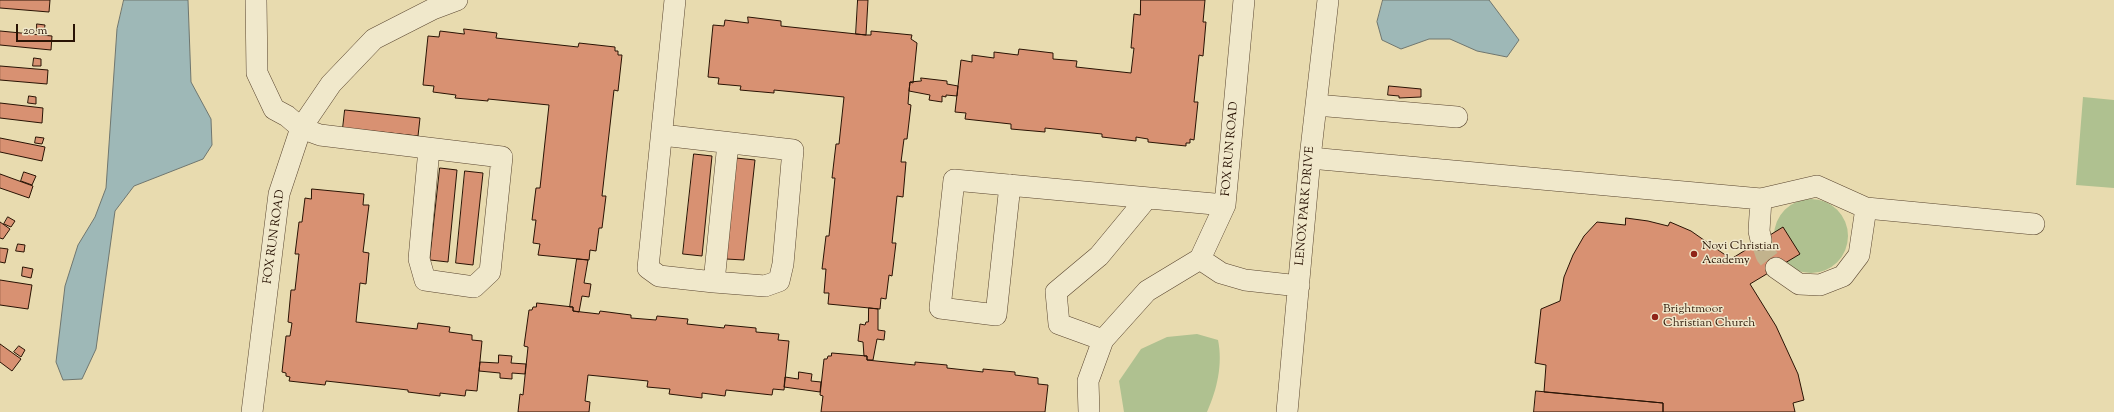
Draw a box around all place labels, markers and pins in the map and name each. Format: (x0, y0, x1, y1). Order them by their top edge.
place label: Novi Christian Academy (1702, 240, 1779, 268)
marker: Novi Christian Academy (1689, 249, 1699, 259)
place label: Brightmoor Christian Church (1663, 303, 1755, 331)
marker: Brightmoor Christian Church (1650, 312, 1660, 322)

